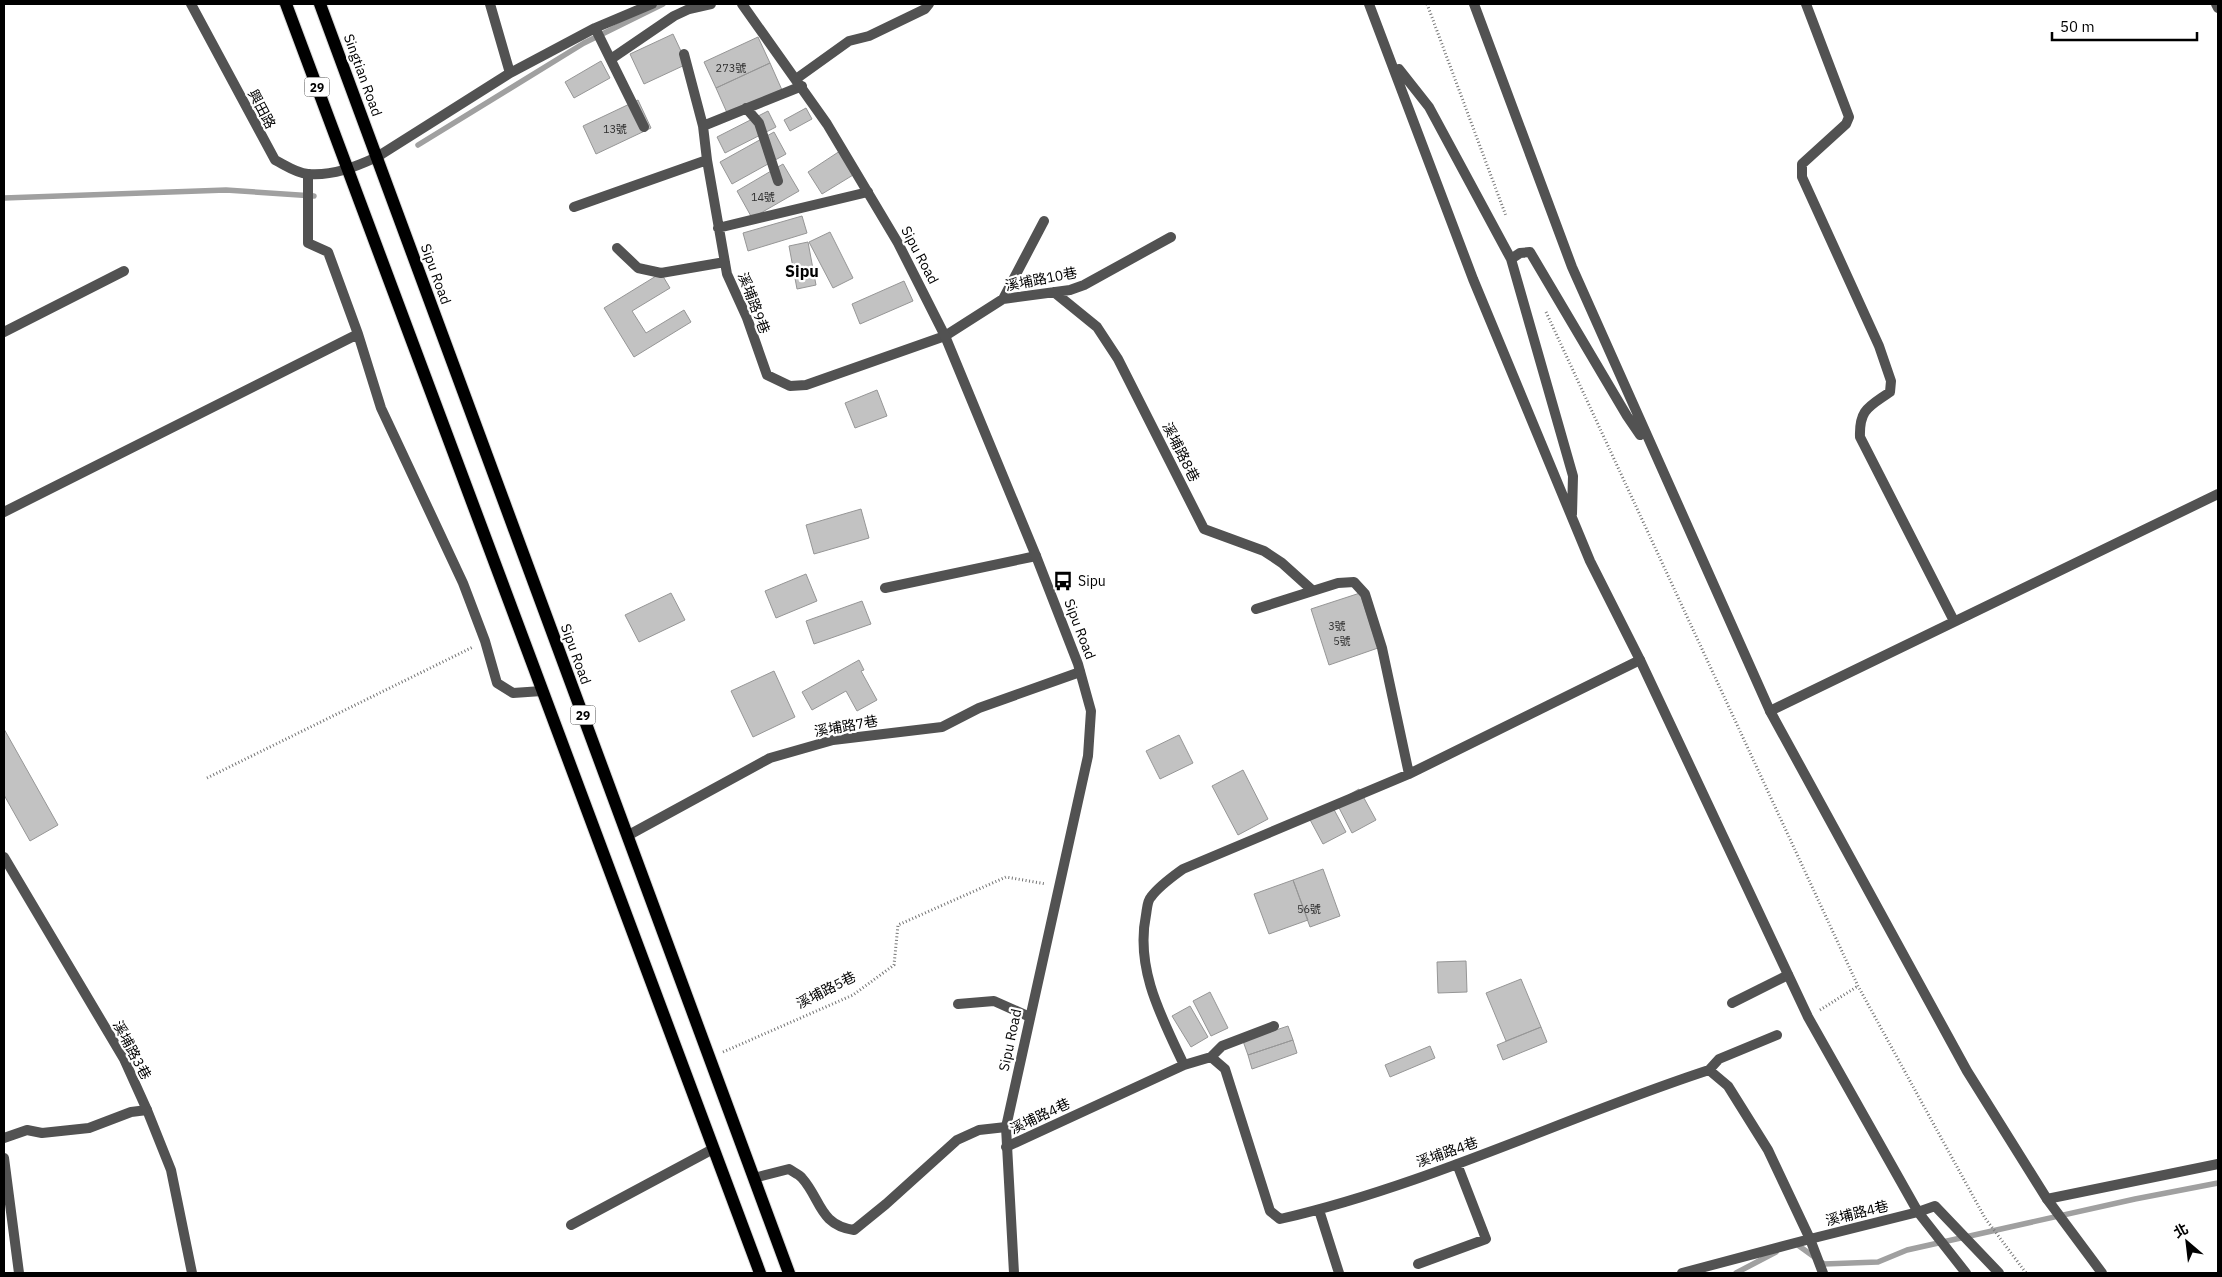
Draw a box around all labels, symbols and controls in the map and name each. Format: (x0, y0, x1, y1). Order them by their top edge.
scale bar (2052, 10, 2197, 42)
text: 50 m (2060, 17, 2095, 36)
street label: Singtian Road (340, 31, 386, 119)
house number: 273號 (716, 61, 746, 75)
road number: 29 (304, 77, 330, 96)
street label: 興田路 (244, 86, 280, 132)
house number: 13號 (603, 122, 627, 136)
house number: 14號 (751, 190, 775, 204)
street label: Sipu Road (897, 223, 943, 287)
street label: Sipu Road (417, 241, 455, 307)
district label: Sipu (785, 261, 819, 281)
street label: 溪埔路10巷 (1004, 263, 1078, 295)
street label: 溪埔路9巷 (734, 270, 774, 336)
street label: 溪埔路8巷 (1158, 419, 1204, 485)
bus stop icon: Sipu (1052, 570, 1074, 592)
place label: Sipu (1078, 572, 1106, 590)
street label: Sipu Road (1060, 596, 1100, 662)
house number: 3號 (1328, 619, 1346, 633)
street label: Sipu Road (557, 621, 595, 687)
house number: 5號 (1333, 634, 1351, 648)
road number: 29 (570, 706, 596, 724)
street label: 溪埔路7巷 (813, 712, 879, 740)
house number: 56號 (1297, 902, 1321, 916)
street label: 溪埔路5巷 (793, 967, 859, 1013)
street label: Sipu Road (995, 1007, 1025, 1073)
street label: 溪埔路3巷 (109, 1017, 155, 1083)
street label: 溪埔路4巷 (1007, 1094, 1073, 1138)
street label: 溪埔路4巷 (1414, 1133, 1480, 1171)
street label: 溪埔路4巷 (1824, 1196, 1890, 1230)
north arrow (2162, 1217, 2212, 1267)
text: 北 (2170, 1219, 2191, 1242)

